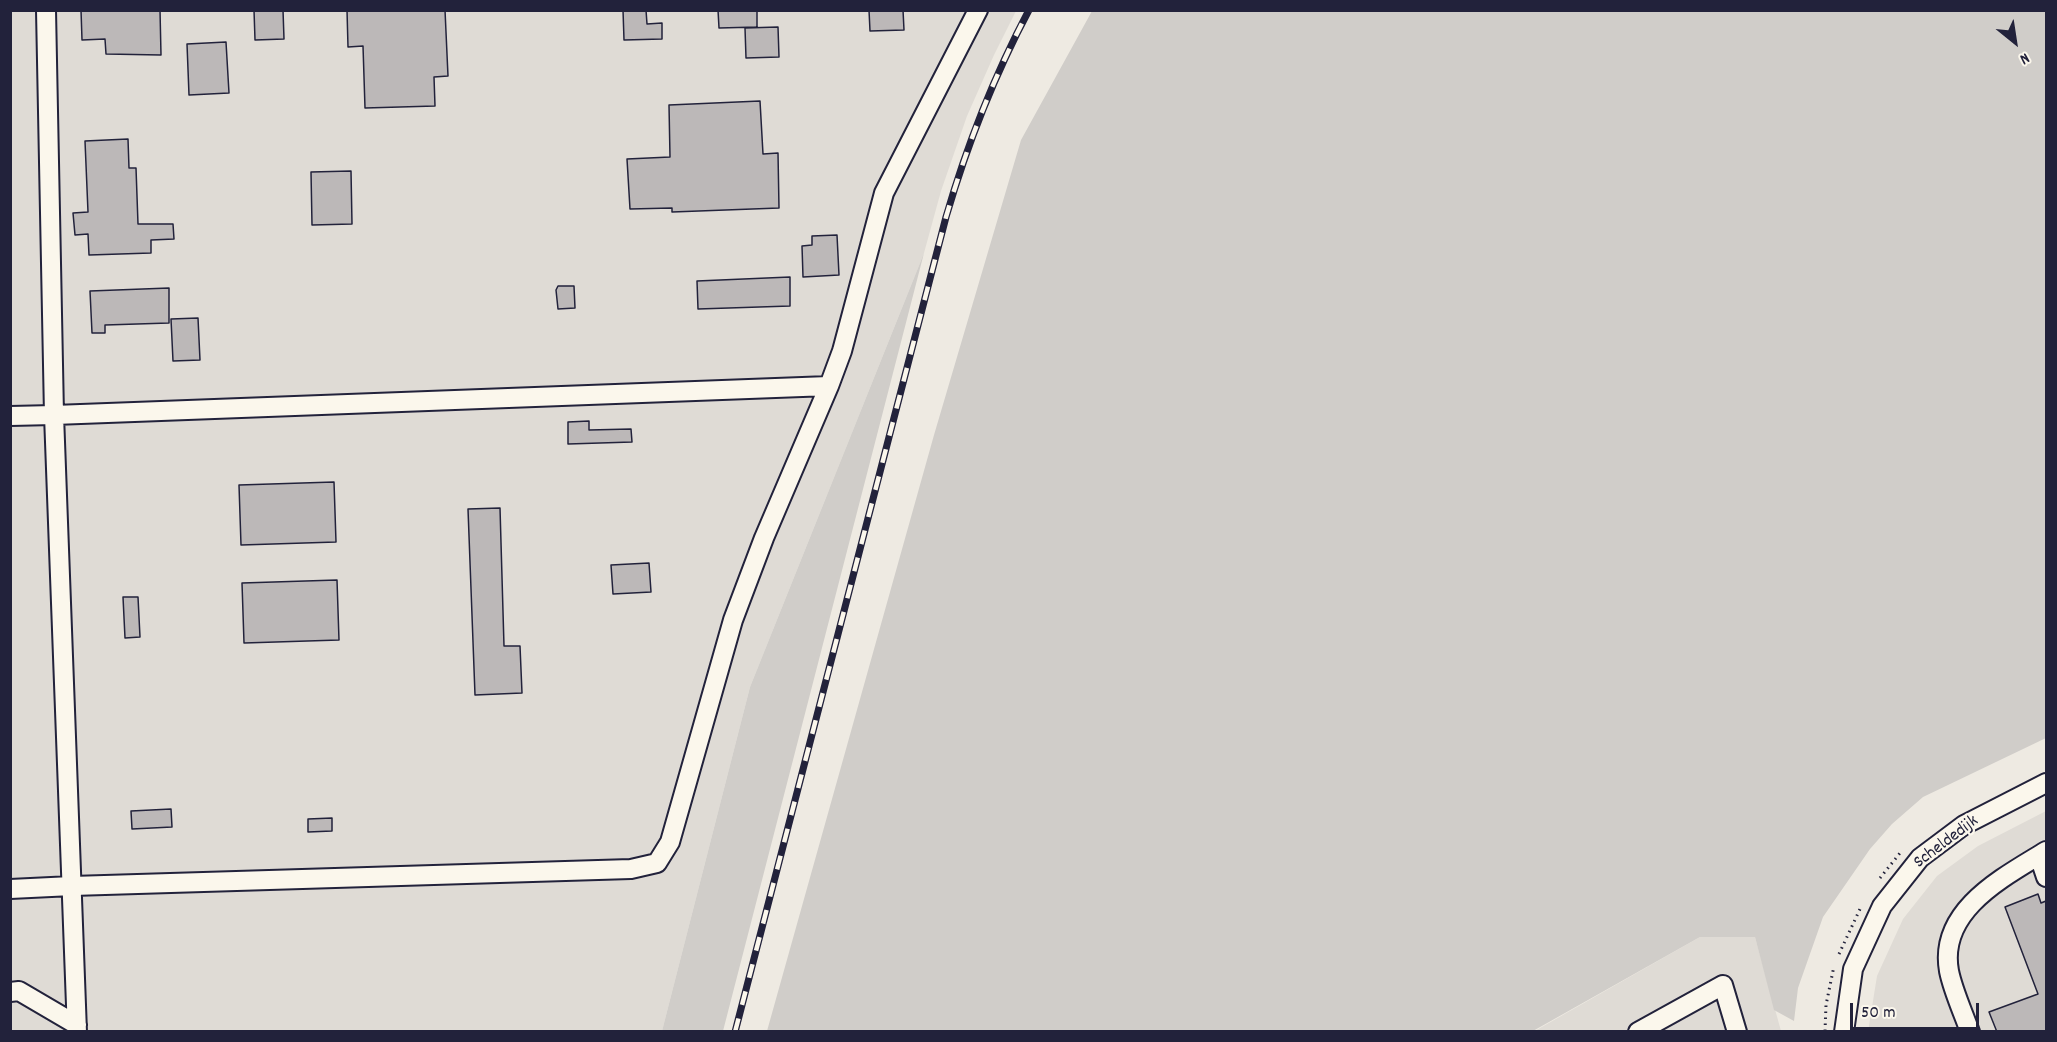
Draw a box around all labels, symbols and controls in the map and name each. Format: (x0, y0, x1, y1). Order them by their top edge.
north arrow (1985, 12, 2045, 72)
text: N (2015, 46, 2033, 70)
street label: Scheldedijk (1910, 812, 1984, 874)
scale bar (1853, 991, 1982, 1029)
text: 50 m (1861, 1001, 1896, 1026)

